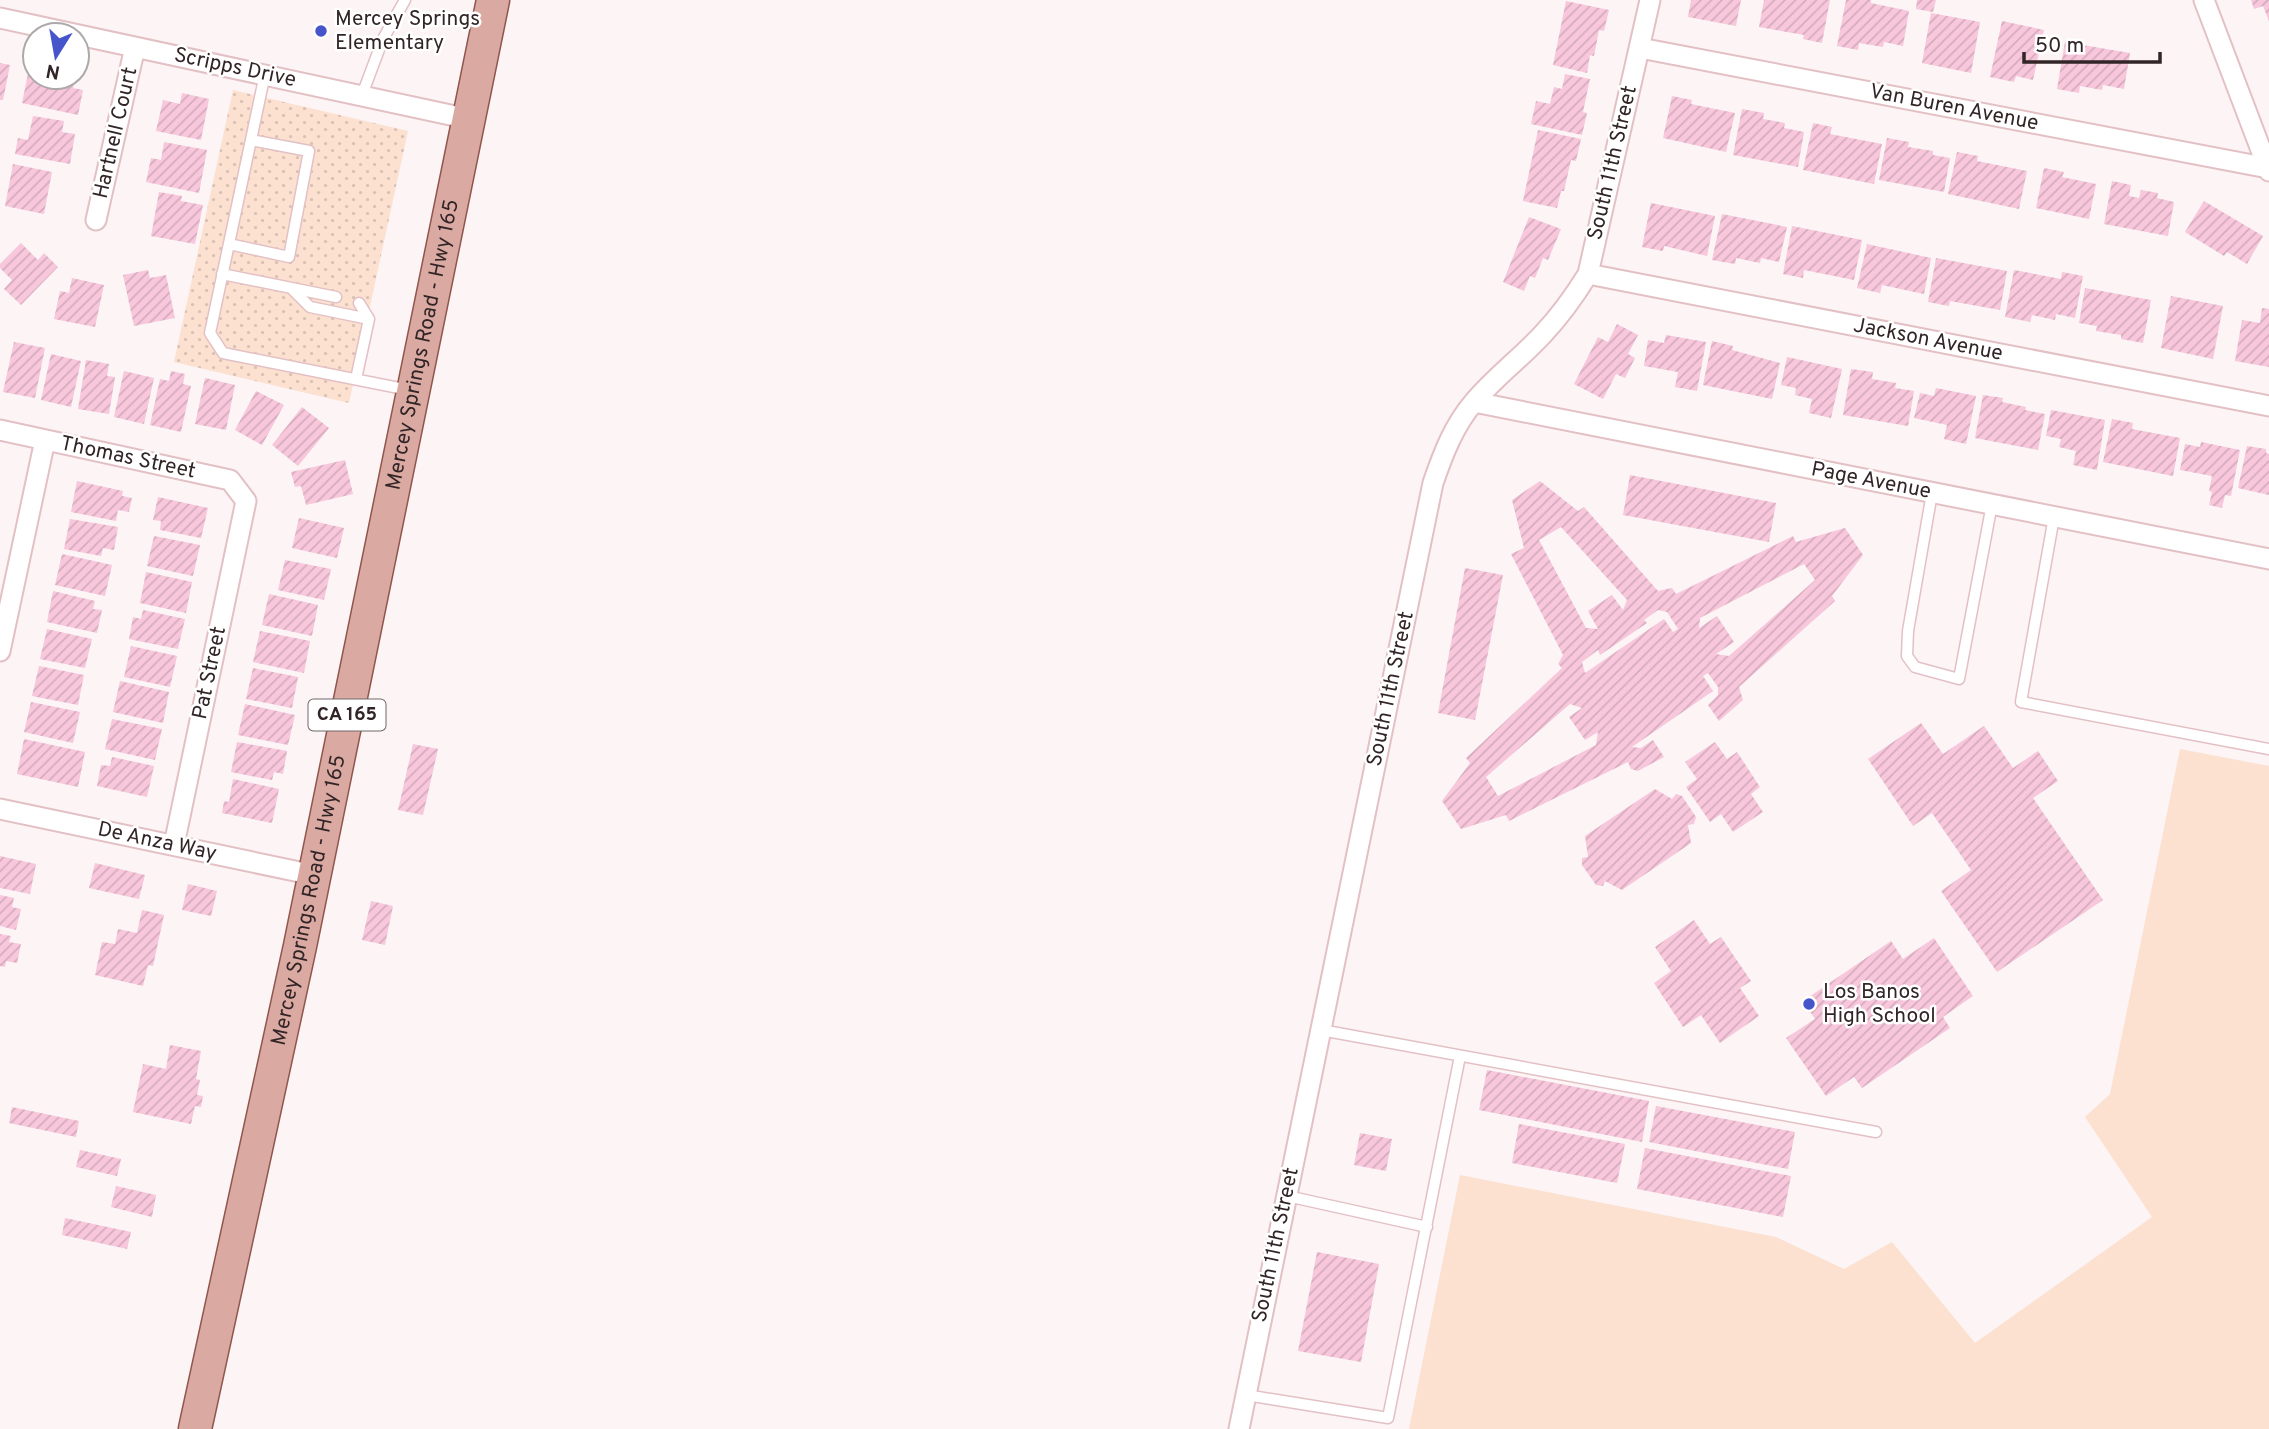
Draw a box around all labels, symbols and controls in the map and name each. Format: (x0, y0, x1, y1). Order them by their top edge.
place label: Mercey Springs Elementary (335, 6, 480, 57)
north arrow (21, 21, 91, 91)
scale bar (2024, 21, 2160, 65)
marker: Mercey Springs Elementary (313, 23, 329, 39)
text: 50 m (2035, 33, 2084, 60)
street label: Scripps Drive (172, 42, 298, 94)
text: N (44, 58, 62, 84)
street label: Hartnell Court (88, 65, 144, 201)
street label: Van Buren Avenue (1867, 78, 2041, 138)
street label: South 11th Street (1582, 83, 1644, 243)
street label: Mercey Springs Road - Hwy 165 (380, 197, 466, 493)
street label: Jackson Avenue (1851, 312, 2005, 368)
street label: Thomas Street (58, 430, 198, 486)
street label: Page Avenue (1809, 456, 1933, 506)
street label: South 11th Street (1361, 609, 1421, 769)
street label: Pat Street (187, 624, 233, 722)
road number: CA 165 (308, 700, 386, 730)
street label: Mercey Springs Road - Hwy 165 (265, 752, 352, 1048)
street label: De Anza Way (95, 816, 219, 868)
place label: Los Banos High School (1823, 979, 1936, 1030)
marker: Los Banos High School (1801, 996, 1817, 1012)
street label: South 11th Street (1246, 1165, 1306, 1325)

